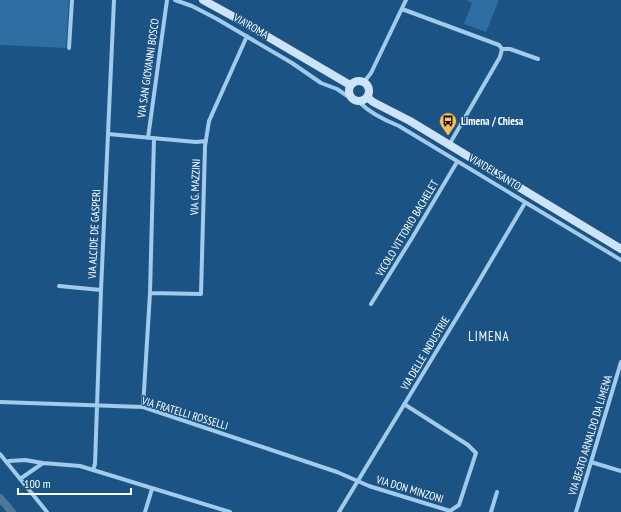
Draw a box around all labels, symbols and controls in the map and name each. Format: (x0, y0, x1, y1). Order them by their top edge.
street label: VIA ROMA (230, 10, 272, 42)
street label: VIA SAN GIOVANNI BOSCO (134, 17, 162, 120)
bus stop icon: Limena / Chiesa (438, 111, 458, 136)
place label: Limena / Chiesa (461, 114, 524, 128)
street label: VIA DEL SANTO (466, 150, 524, 193)
street label: VIA G. MAZZINI (187, 159, 203, 216)
street label: VICOLO VITTORIO BACHELET (372, 177, 441, 280)
street label: VIA ALCIDE DE GASPERI (85, 189, 103, 280)
street label: VIA DELLE INDUSTRIE (397, 313, 453, 393)
district label: LIMENA (468, 328, 510, 345)
street label: VIA BEATO ARNALDO DA LIMENA (565, 372, 615, 498)
street label: VIA FRATELLI ROSSELLI (139, 393, 230, 433)
scale bar (18, 470, 131, 496)
street label: VIA DON MINZONI (374, 472, 445, 506)
text: 100 m (24, 476, 51, 491)

